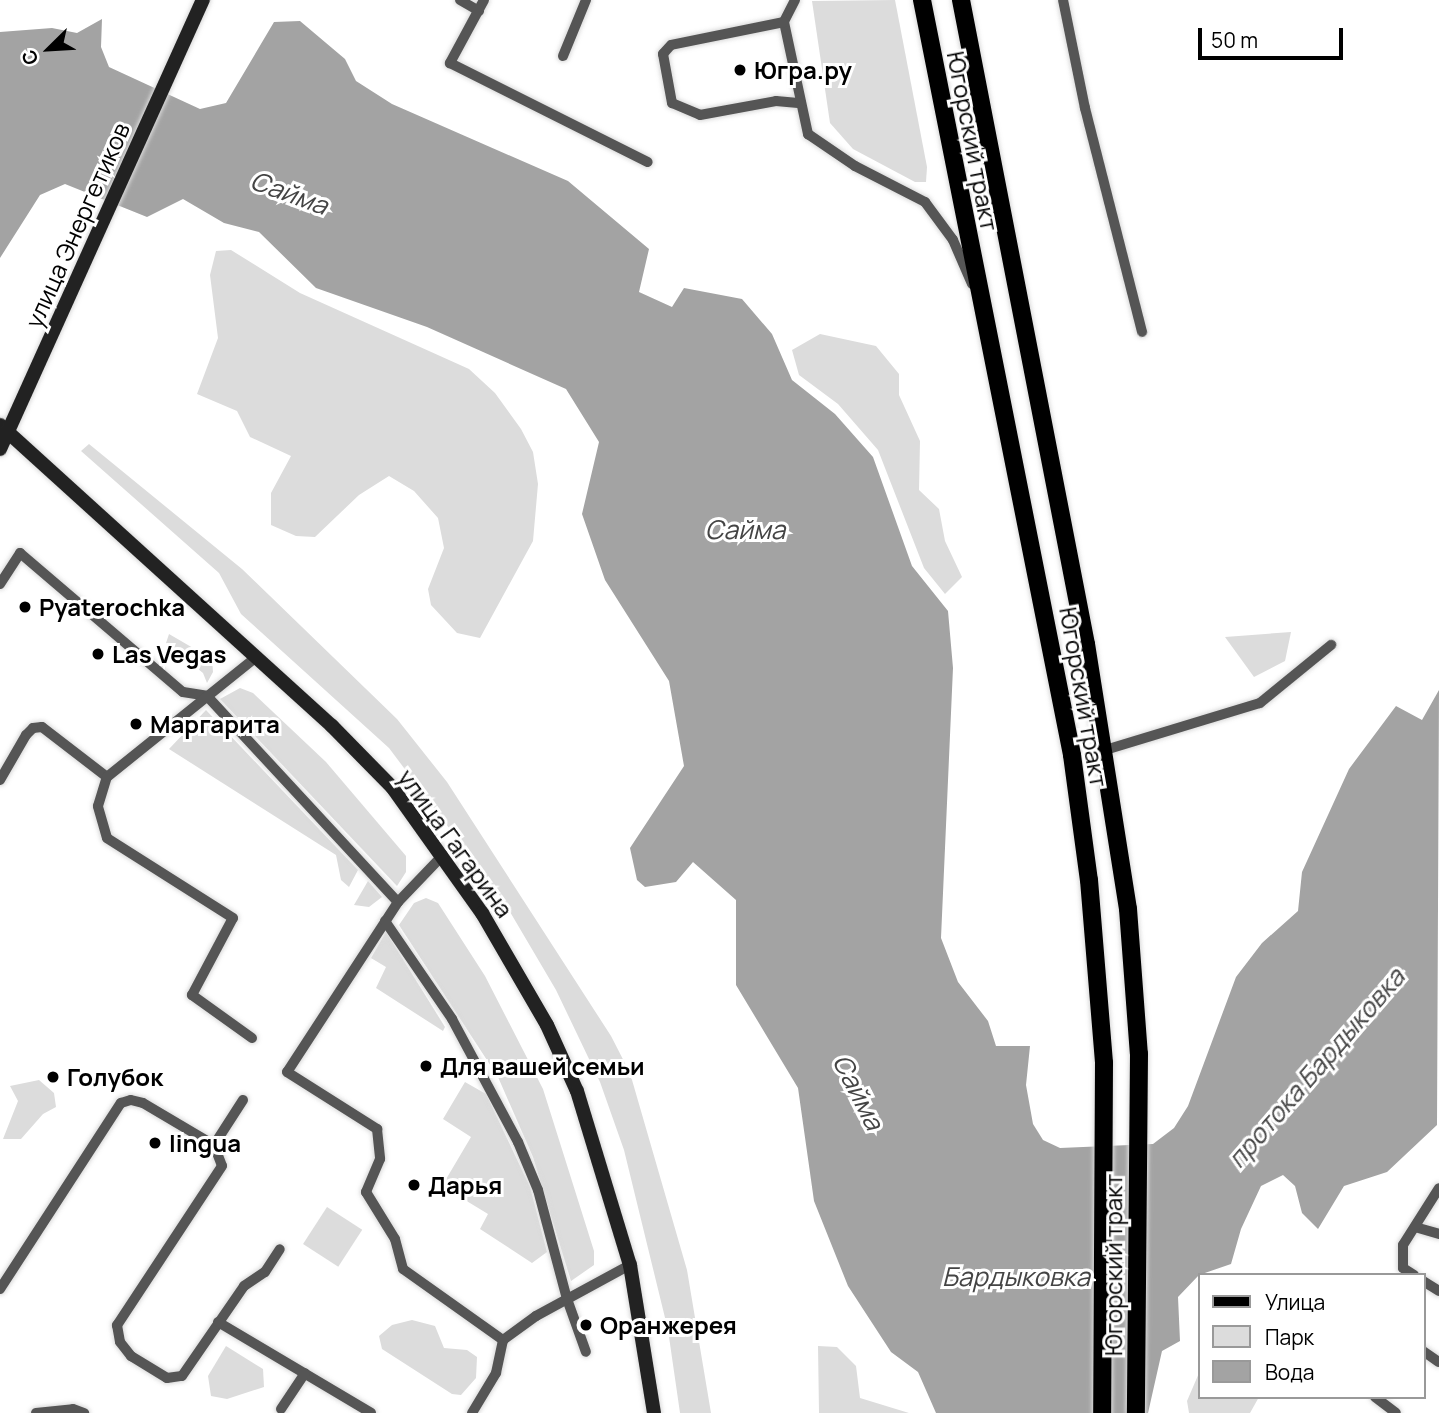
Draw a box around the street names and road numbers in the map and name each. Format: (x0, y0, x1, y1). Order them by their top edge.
street label: Югорский тракт (941, 49, 1005, 233)
street label: улица Энергетиков (19, 118, 135, 332)
street label: Югорский тракт (1054, 605, 1114, 789)
street label: улица Гагарина (393, 763, 519, 923)
street label: Югорский тракт (1099, 1174, 1127, 1356)

